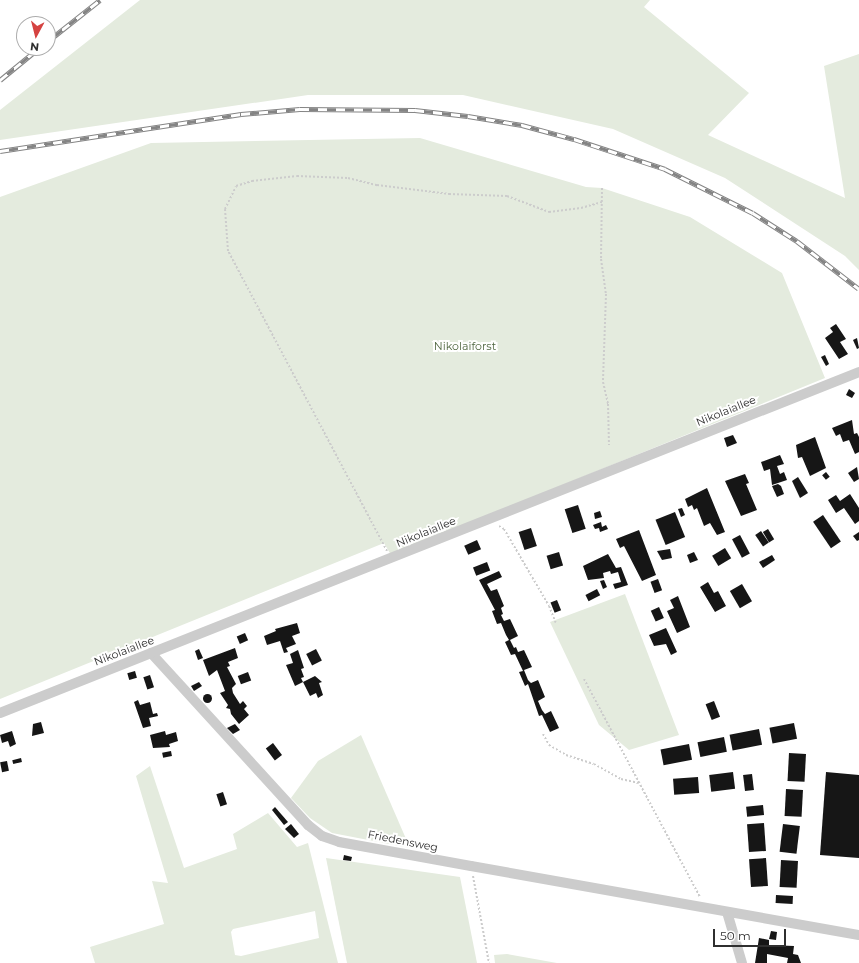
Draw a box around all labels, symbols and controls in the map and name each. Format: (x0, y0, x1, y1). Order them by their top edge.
north arrow (16, 16, 56, 56)
text: N (29, 39, 40, 54)
park label: Nikolaiforst (434, 339, 496, 353)
street label: Nikolaiallee (694, 393, 758, 429)
street label: Nikolaiallee (394, 514, 458, 550)
street label: Nikolaiallee (92, 634, 156, 668)
street label: Friedensweg (367, 828, 439, 854)
scale bar (715, 921, 788, 947)
text: 50 m (720, 928, 751, 943)

